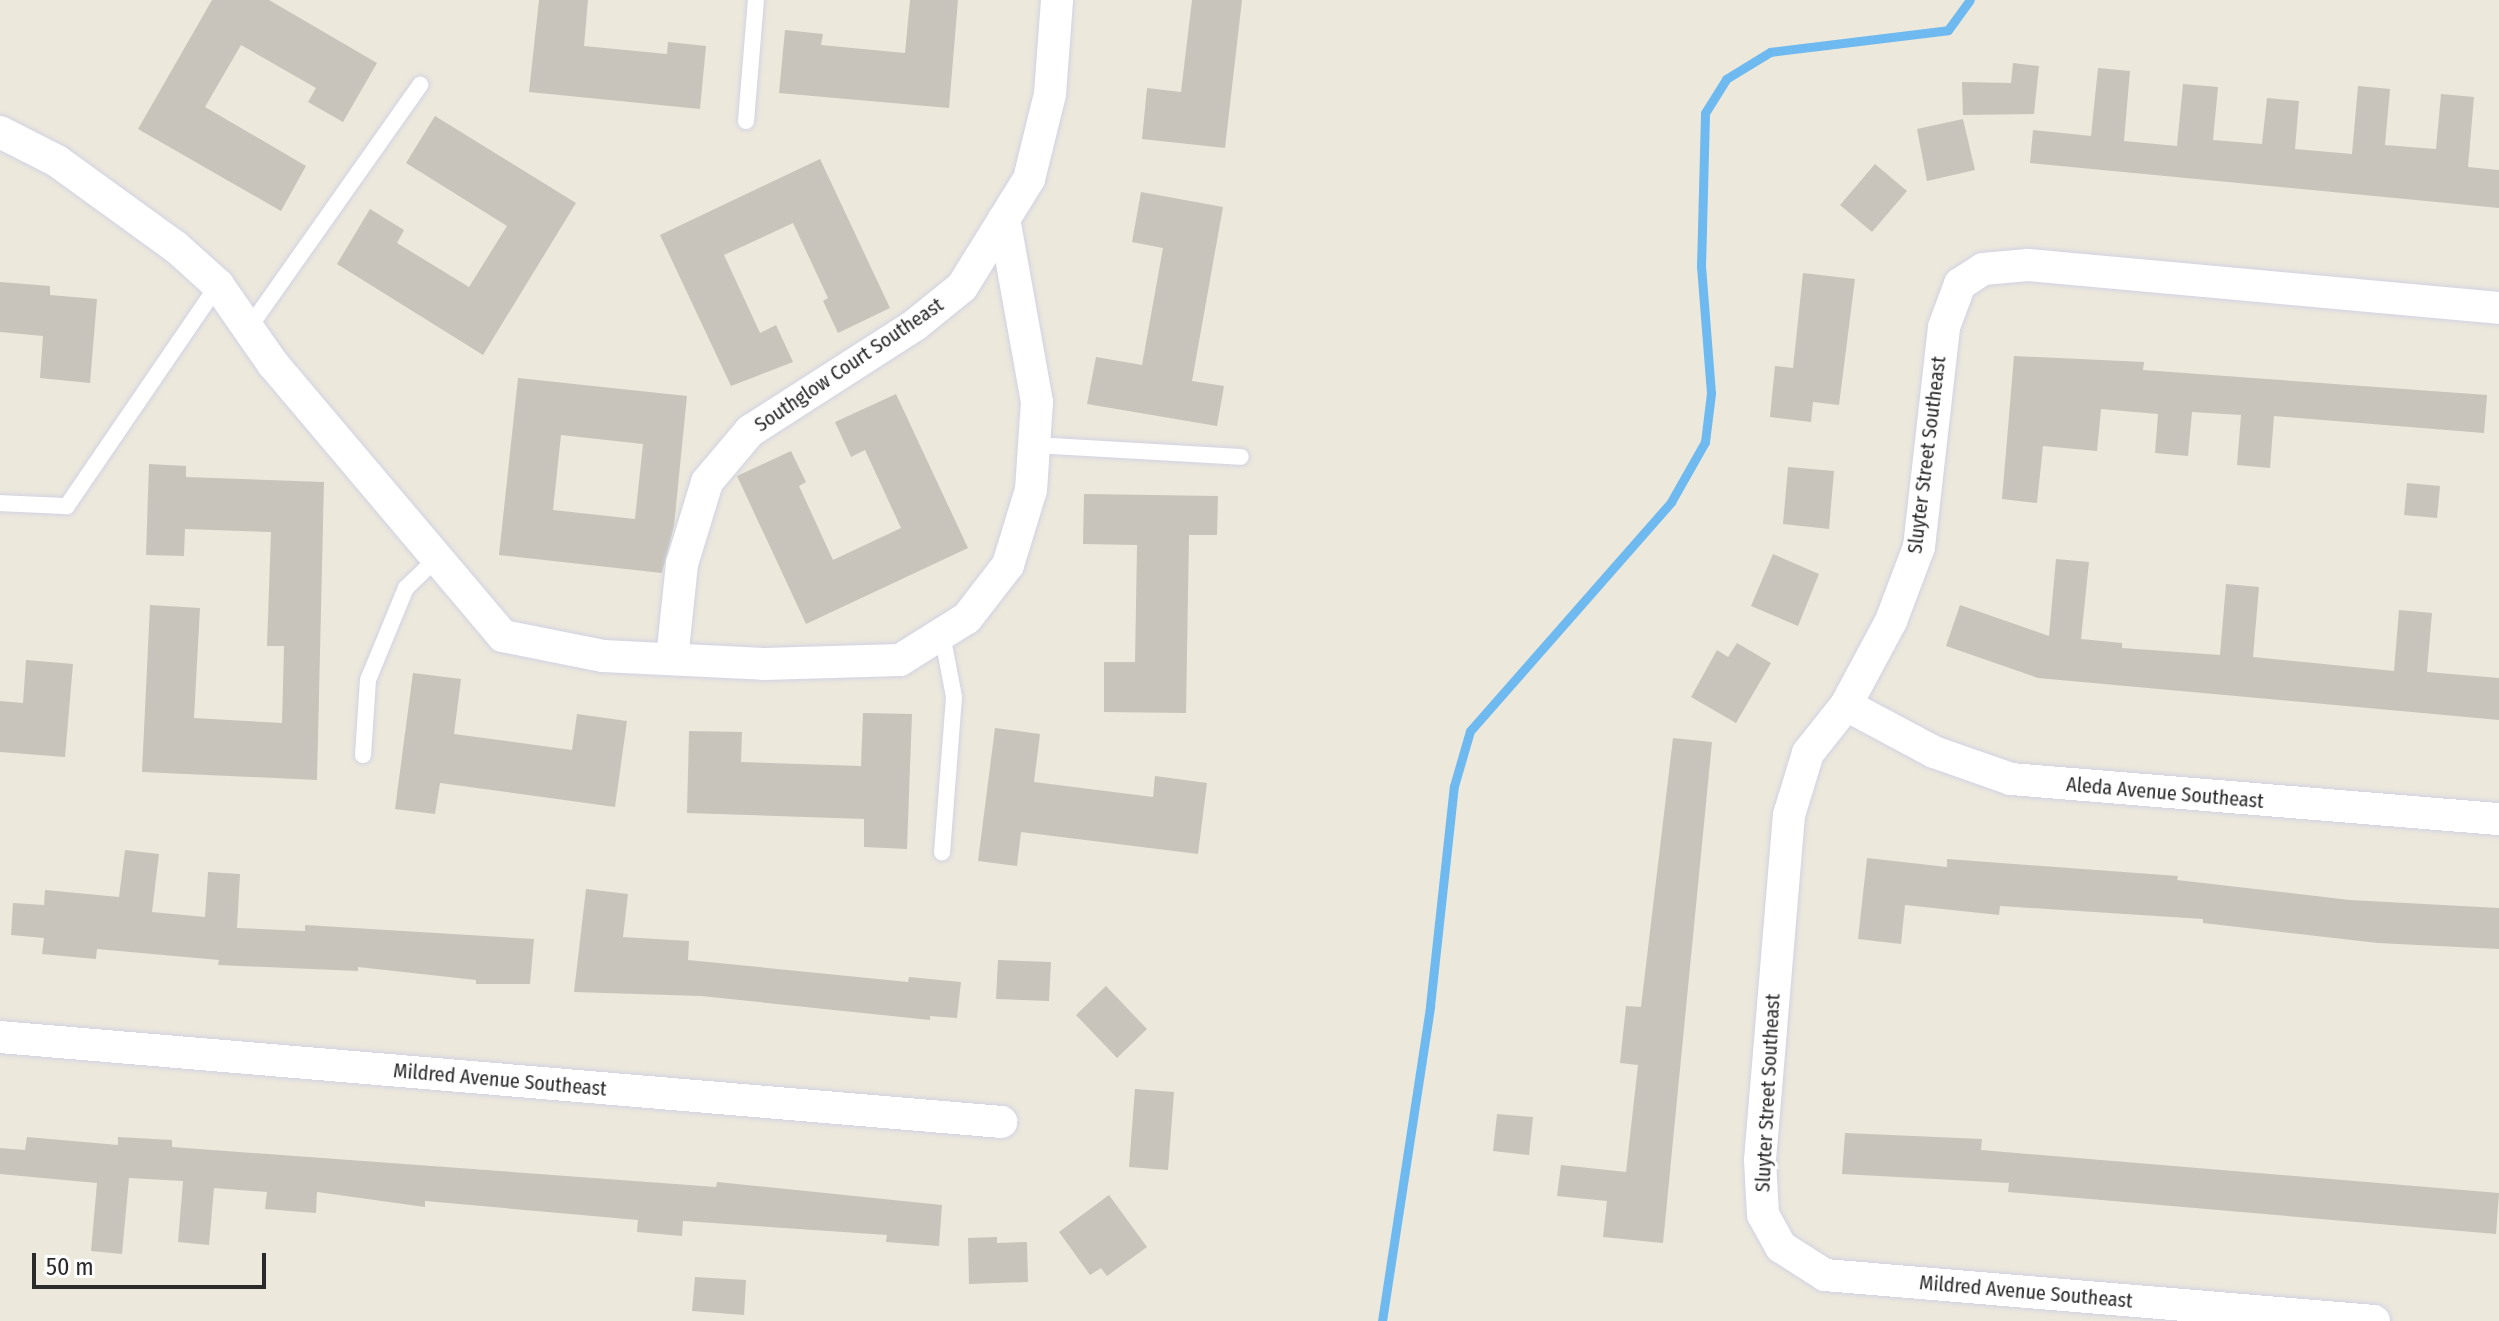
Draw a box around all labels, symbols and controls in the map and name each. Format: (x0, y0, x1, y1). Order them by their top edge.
street label: Southglow Court Southeast (750, 293, 948, 437)
street label: Sluyter Street Southeast (1903, 355, 1951, 555)
street label: Aleda Avenue Southeast (2065, 772, 2265, 814)
street label: Sluyter Street Southeast (1751, 993, 1785, 1193)
street label: Mildred Avenue Southeast (392, 1059, 608, 1101)
scale bar (36, 1237, 270, 1287)
text: 50 m (46, 1253, 94, 1281)
street label: Mildred Avenue Southeast (1918, 1271, 2134, 1313)

